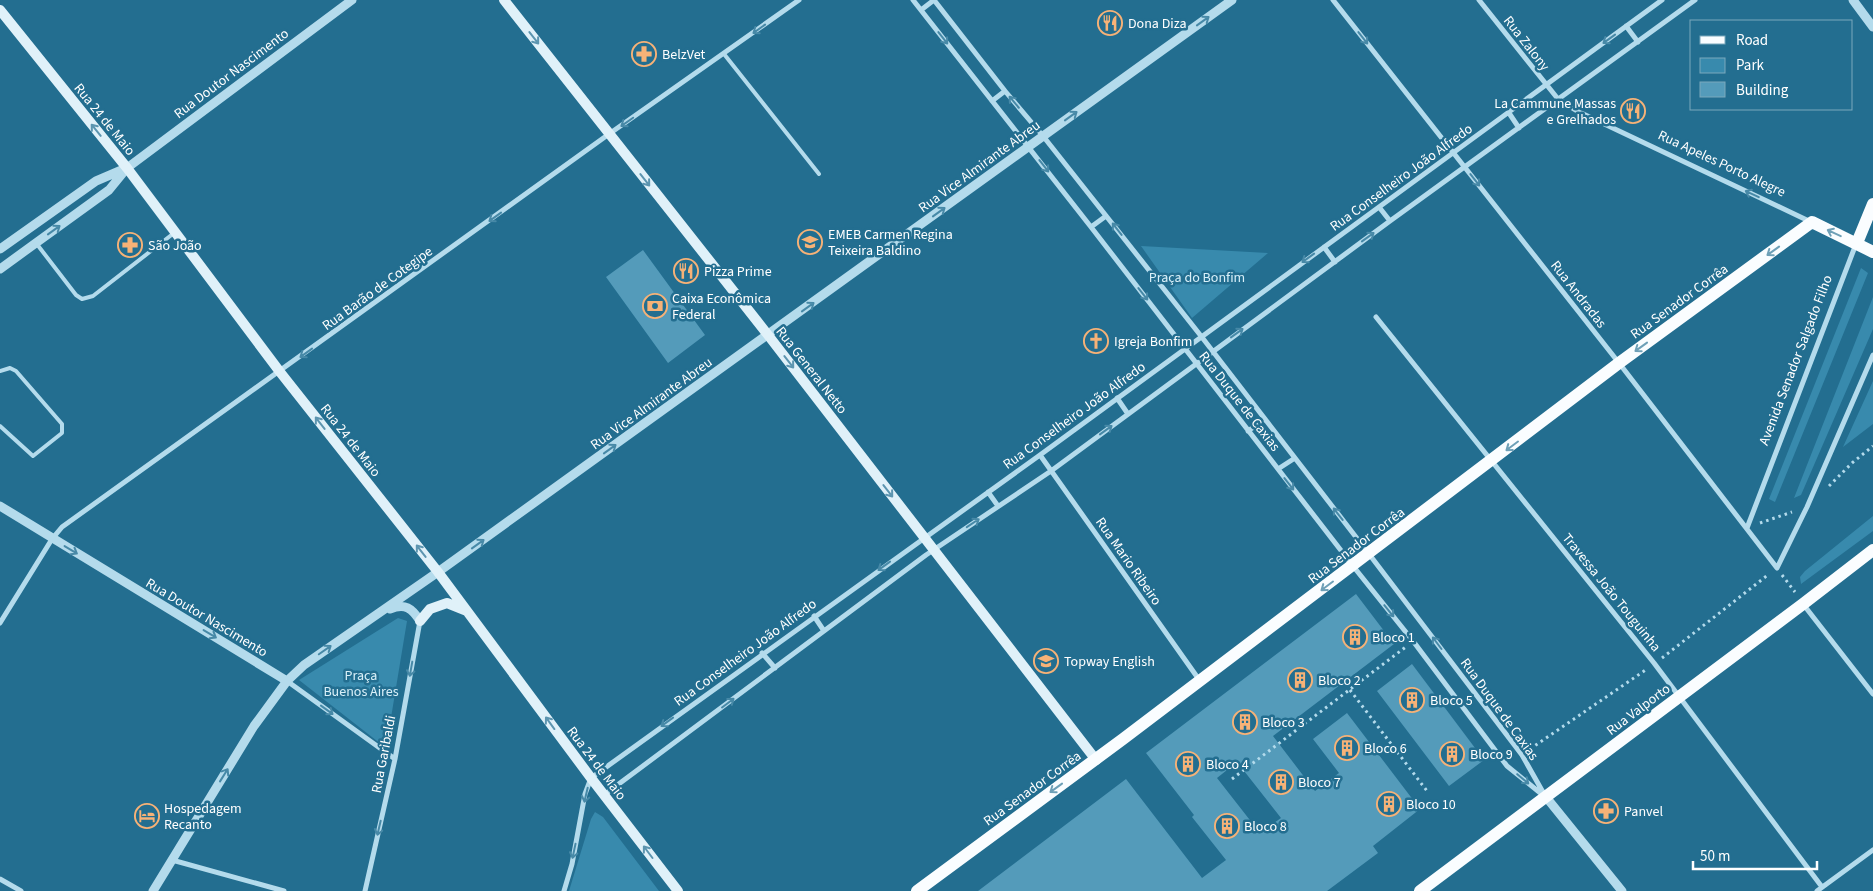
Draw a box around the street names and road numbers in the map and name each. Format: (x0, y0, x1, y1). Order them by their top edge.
street label: Rua Zalony (1498, 12, 1554, 76)
street label: Rua Doutor Nascimento (170, 24, 293, 124)
street label: Rua 24 de Maio (69, 79, 140, 160)
street label: Rua Vice Almirante Abreu (915, 116, 1045, 218)
street label: Rua Conselheiro João Alfredo (1326, 119, 1477, 236)
street label: Rua Apeles Porto Alegre (1655, 126, 1789, 202)
street label: Rua Barão de Cotegipe (318, 242, 437, 336)
street label: Rua Andradas (1545, 257, 1611, 333)
street label: Rua Senador Corrêa (1627, 259, 1733, 344)
street label: Avenida Senador Salgado Filho (1754, 272, 1838, 448)
street label: Rua General Netto (771, 323, 852, 419)
street label: Rua Duque de Caxias (1194, 347, 1285, 456)
street label: Rua Vice Almirante Abreu (587, 353, 717, 455)
street label: Rua Conselheiro João Alfredo (999, 357, 1150, 474)
street label: Rua 24 de Maio (315, 400, 385, 481)
street label: Rua Senador Corrêa (1304, 503, 1409, 589)
street label: Rua Mario Ribeiro (1090, 514, 1166, 610)
street label: Travessa João Touguinha (1557, 529, 1665, 656)
street label: Rua Doutor Nascimento (142, 573, 271, 662)
street label: Rua Conselheiro João Alfredo (670, 594, 821, 711)
street label: Rua Duque de Caxias (1455, 654, 1543, 765)
street label: Rua Valporto (1603, 679, 1675, 740)
street label: Rua Garibaldi (367, 714, 401, 795)
street label: Rua 24 de Maio (562, 722, 631, 805)
street label: Rua Senador Corrêa (980, 746, 1086, 831)

